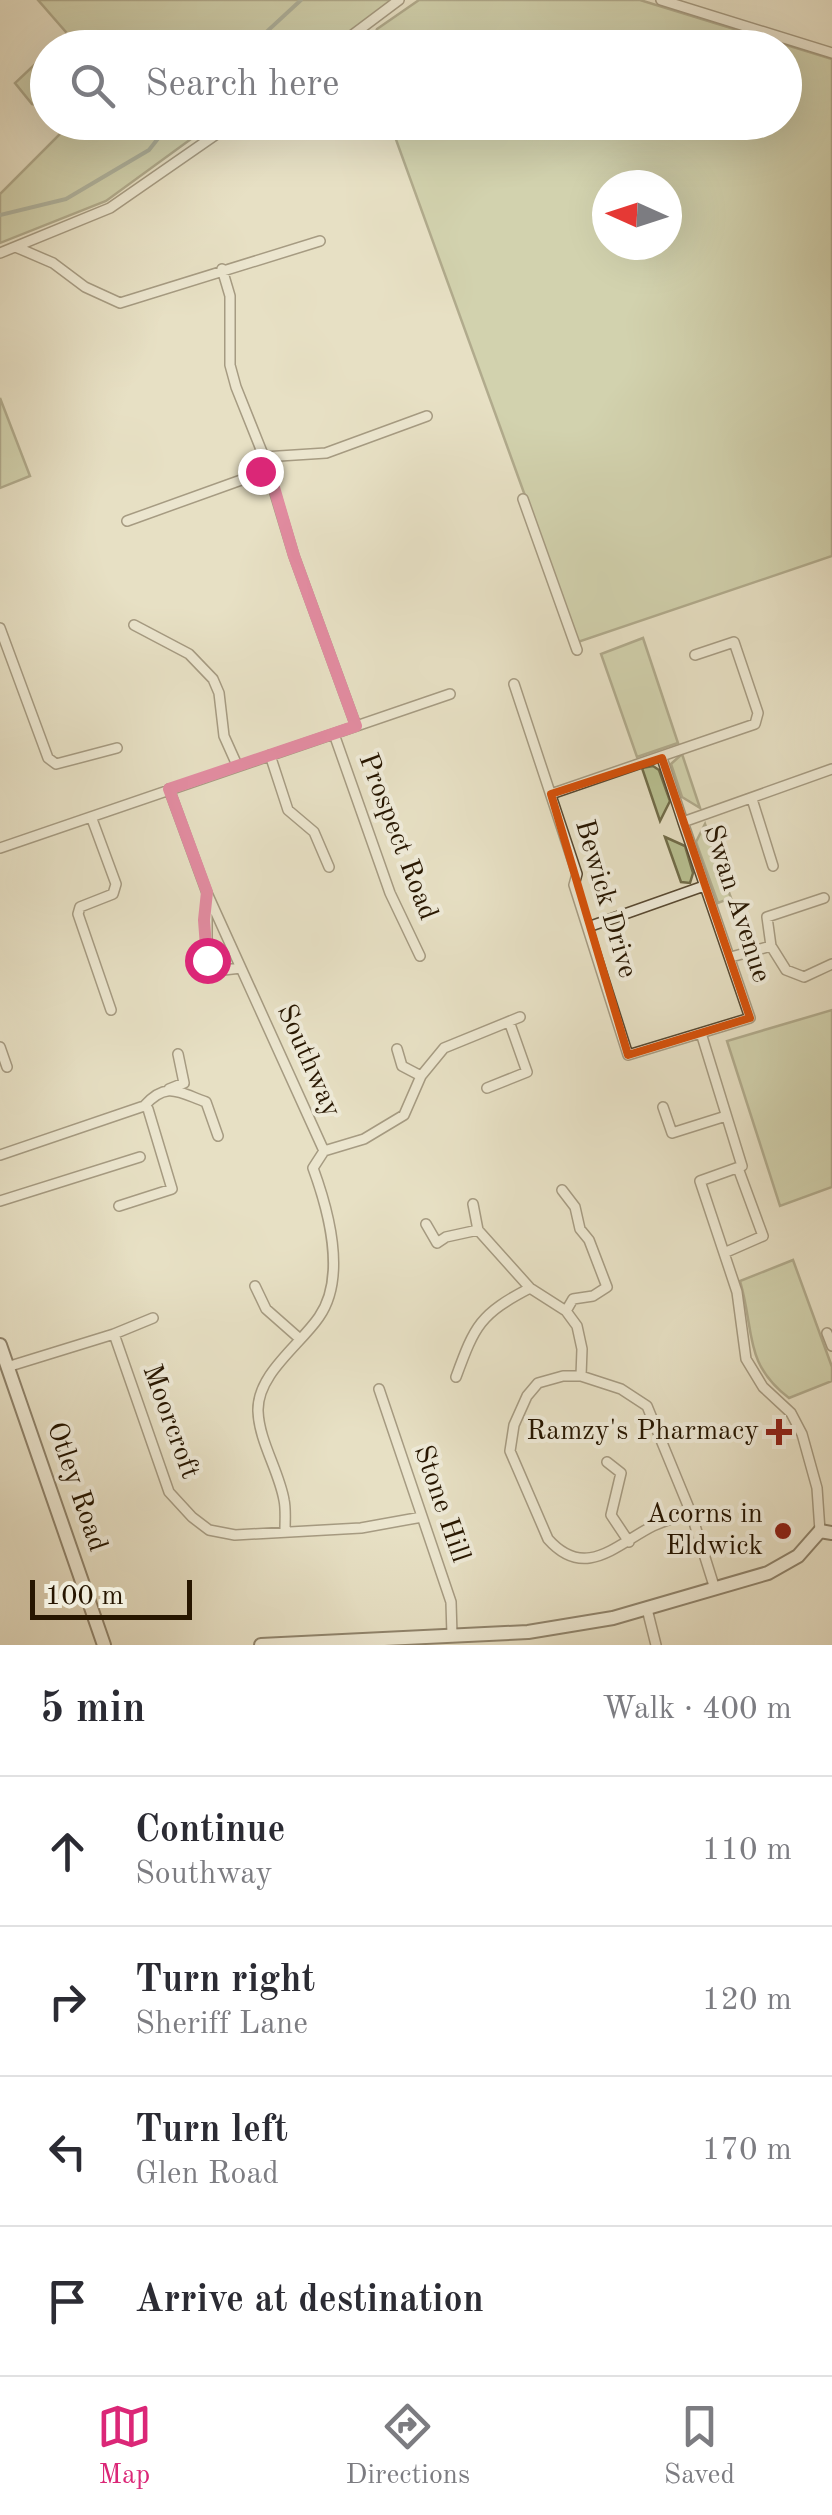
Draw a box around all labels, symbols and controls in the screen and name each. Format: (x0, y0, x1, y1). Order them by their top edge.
search box (30, 30, 802, 140)
icon: search (65, 58, 120, 113)
text: Search here (145, 66, 340, 104)
north arrow (592, 170, 682, 260)
route end (238, 449, 284, 495)
street label: Prospect Road (352, 750, 442, 924)
street label: Bewick Drive (569, 817, 641, 981)
street label: Swan Avenue (697, 822, 775, 986)
route start (185, 938, 231, 984)
street label: Southway (271, 1000, 345, 1122)
street label: Moorcroft (136, 1361, 204, 1483)
place label: Ramzy's Pharmacy (526, 1418, 759, 1446)
street label: Otley Road (41, 1419, 111, 1555)
marker: Ramzy's Pharmacy (768, 1421, 790, 1443)
street label: Stone Hill (408, 1442, 474, 1566)
place label: Acorns in Eldwick (646, 1501, 763, 1561)
marker: Acorns in Eldwick (772, 1520, 794, 1542)
scale bar (30, 1575, 192, 1620)
text: 100 m (45, 1583, 124, 1611)
text: 5 min (40, 1689, 146, 1731)
text: Walk · 400 m (602, 1694, 792, 1726)
text: Continue (135, 1812, 285, 1850)
icon: ahead (40, 1824, 95, 1879)
text: 110 m (702, 1835, 792, 1867)
text: Southway (135, 1859, 272, 1891)
text: Turn right (135, 1962, 315, 2000)
icon: right (40, 1974, 95, 2029)
text: 120 m (702, 1985, 792, 2017)
text: Sheriff Lane (135, 2009, 308, 2041)
text: Turn left (135, 2112, 288, 2150)
icon: left (40, 2124, 95, 2179)
text: 170 m (702, 2135, 792, 2167)
text: Glen Road (135, 2159, 279, 2191)
icon: arrive (40, 2274, 95, 2329)
text: Arrive at destination (135, 2282, 484, 2320)
tab: Map (97, 2399, 152, 2494)
tab: Directions (346, 2399, 470, 2494)
tab: Saved (664, 2399, 735, 2494)

